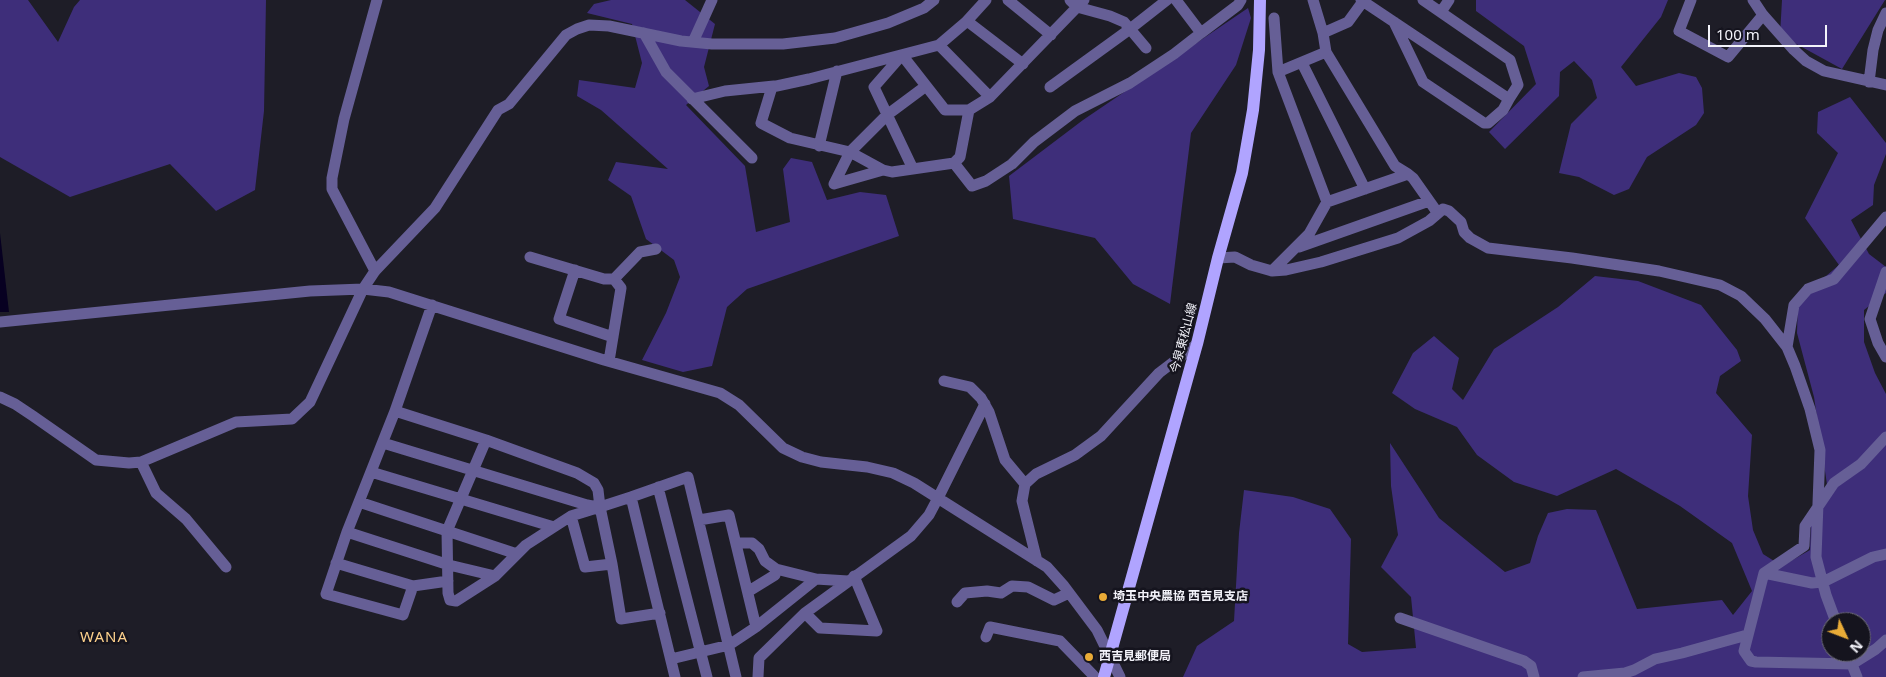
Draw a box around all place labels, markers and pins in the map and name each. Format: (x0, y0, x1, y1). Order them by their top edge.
place label: 埼玉中央農協 西吉見支店 (1113, 590, 1248, 604)
marker: 埼玉中央農協 西吉見支店 (1097, 591, 1109, 603)
place label: 西吉見郵便局 (1099, 650, 1171, 664)
marker: 西吉見郵便局 (1083, 651, 1095, 663)

